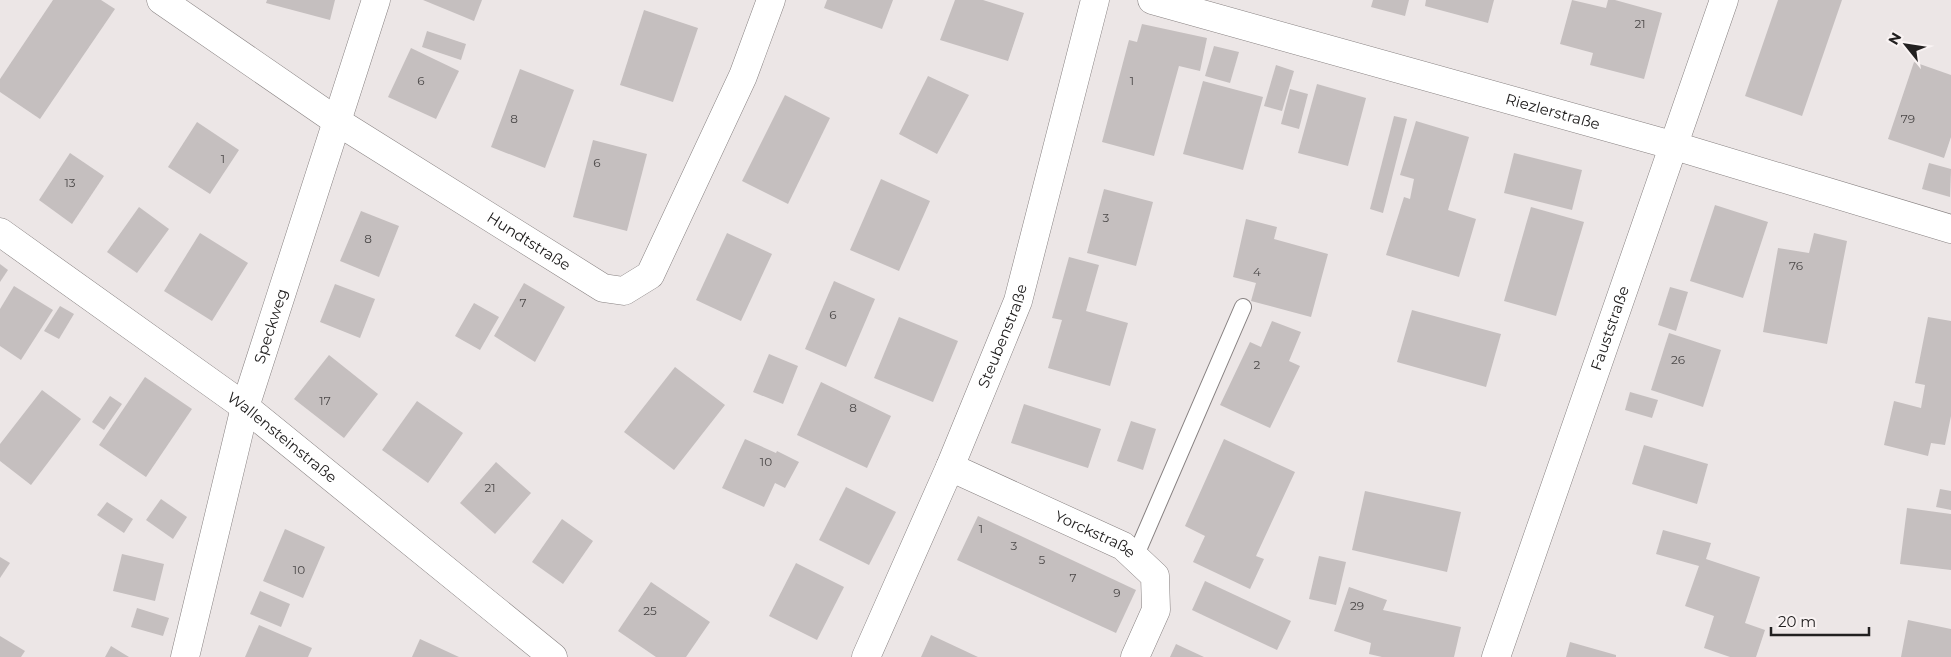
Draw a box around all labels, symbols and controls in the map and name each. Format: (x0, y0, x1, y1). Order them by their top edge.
house number: 21 (1634, 16, 1646, 31)
north arrow (1881, 20, 1931, 70)
text: N (1884, 29, 1905, 48)
house number: 6 (417, 73, 425, 88)
house number: 1 (1130, 73, 1134, 88)
street label: Riezlerstraße (1503, 89, 1602, 134)
house number: 8 (510, 111, 518, 126)
house number: 79 (1901, 111, 1915, 126)
house number: 1 (221, 151, 225, 166)
house number: 6 (593, 155, 601, 170)
house number: 13 (64, 175, 76, 190)
street label: Hundtstraße (484, 208, 574, 274)
house number: 3 (1103, 210, 1110, 225)
house number: 8 (364, 231, 372, 246)
house number: 76 (1789, 258, 1803, 273)
house number: 4 (1253, 264, 1261, 279)
street label: Steubenstraße (973, 282, 1031, 391)
street label: Fauststraße (1586, 283, 1633, 373)
street label: Speckweg (250, 286, 291, 366)
house number: 7 (519, 295, 527, 310)
house number: 6 (829, 307, 837, 322)
house number: 26 (1671, 352, 1685, 367)
house number: 2 (1254, 357, 1261, 372)
street label: Wallensteinstraße (224, 387, 341, 487)
house number: 17 (319, 393, 331, 408)
house number: 8 (849, 400, 857, 415)
house number: 10 (760, 454, 772, 469)
house number: 21 (484, 480, 496, 495)
street label: Yorckstraße (1052, 506, 1140, 562)
house number: 1 (979, 521, 983, 536)
house number: 3 (1011, 538, 1018, 553)
house number: 5 (1039, 552, 1046, 567)
house number: 10 (293, 562, 305, 577)
house number: 7 (1069, 570, 1077, 585)
house number: 9 (1113, 585, 1121, 600)
house number: 29 (1350, 598, 1364, 613)
house number: 25 (643, 603, 657, 618)
scale bar (1771, 604, 1868, 636)
text: 20 m (1778, 612, 1816, 631)

